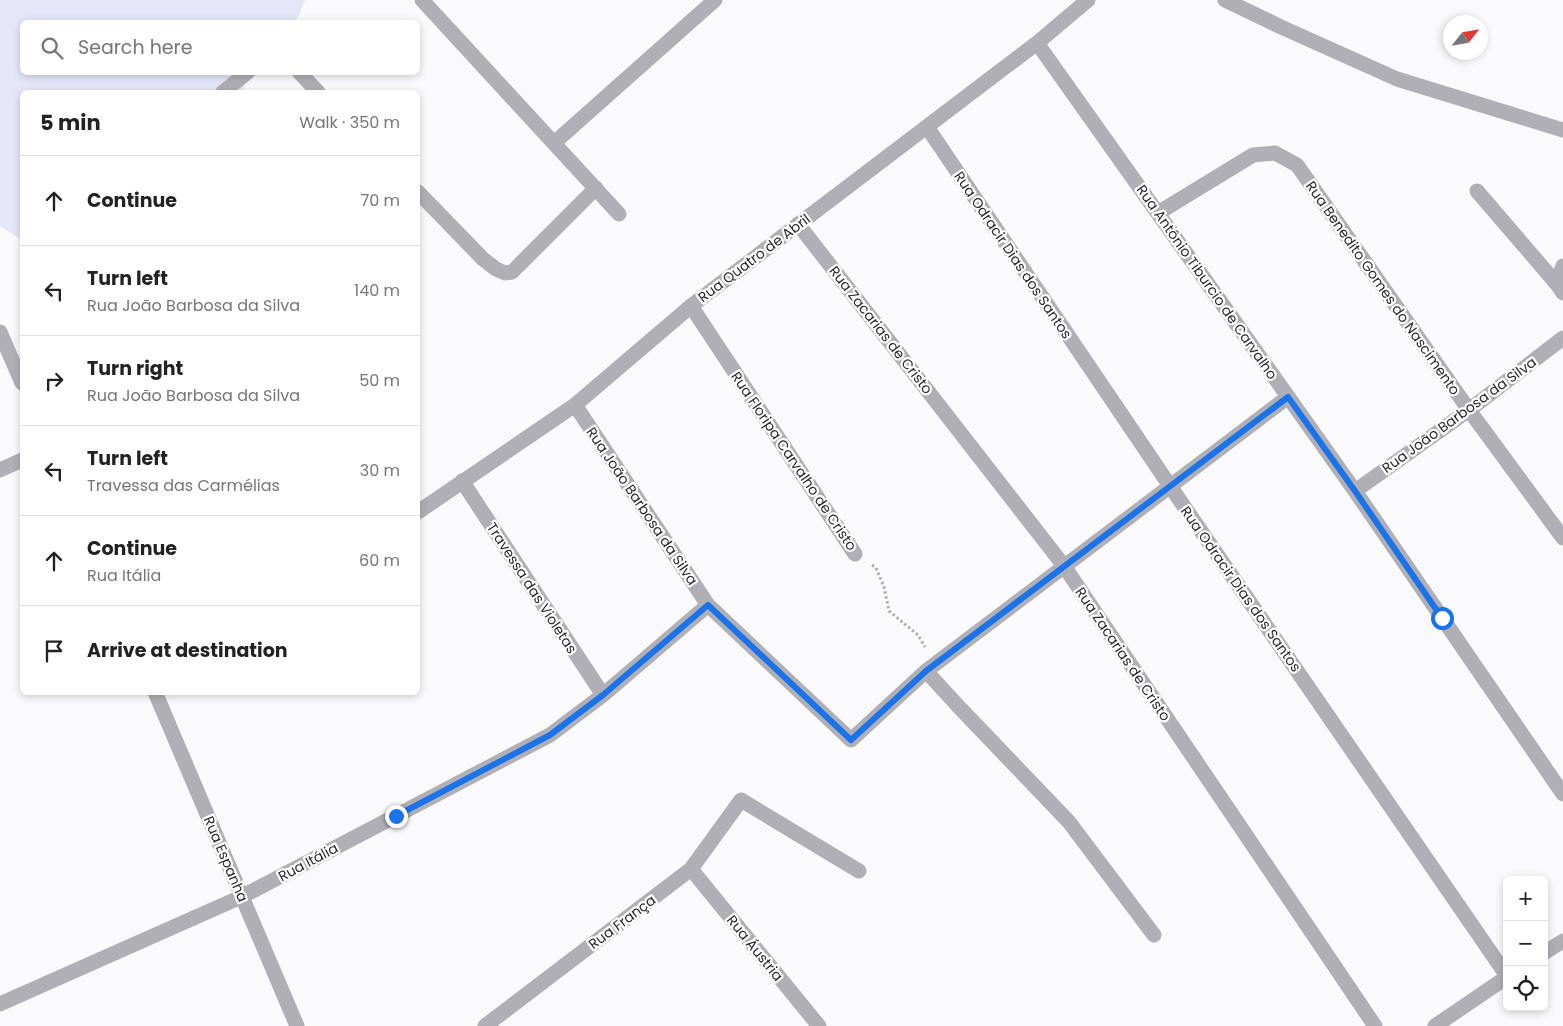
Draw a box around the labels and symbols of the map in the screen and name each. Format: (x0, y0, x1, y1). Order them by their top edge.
north arrow (1443, 15, 1488, 60)
street label: Rua Odracir Dias dos Santos (949, 167, 1077, 343)
street label: Rua Benedito Gomes do Nascimento (1301, 177, 1465, 399)
street label: Rua Antônio Tiburcio de Carvalho (1132, 181, 1282, 383)
street label: Rua Quatro de Abril (694, 209, 814, 307)
street label: Rua Zacarias de Cristo (825, 262, 937, 398)
street label: Rua João Barbosa da Silva (1378, 352, 1540, 478)
street label: Rua Floripa Carvalho de Cristo (726, 367, 862, 555)
street label: Rua João Barbosa da Silva (582, 423, 702, 589)
street label: Rua Odracir Dias dos Santos (1176, 502, 1306, 676)
street label: Travessa das Violetas (482, 519, 582, 657)
street label: Rua Zacarias de Cristo (1071, 583, 1175, 725)
route start (1431, 607, 1454, 630)
route end (385, 805, 408, 828)
street label: Rua Espanha (199, 813, 253, 905)
street label: Rua Itália (275, 838, 341, 886)
street label: Rua França (584, 890, 660, 954)
street label: Rua Áustria (722, 911, 788, 985)

